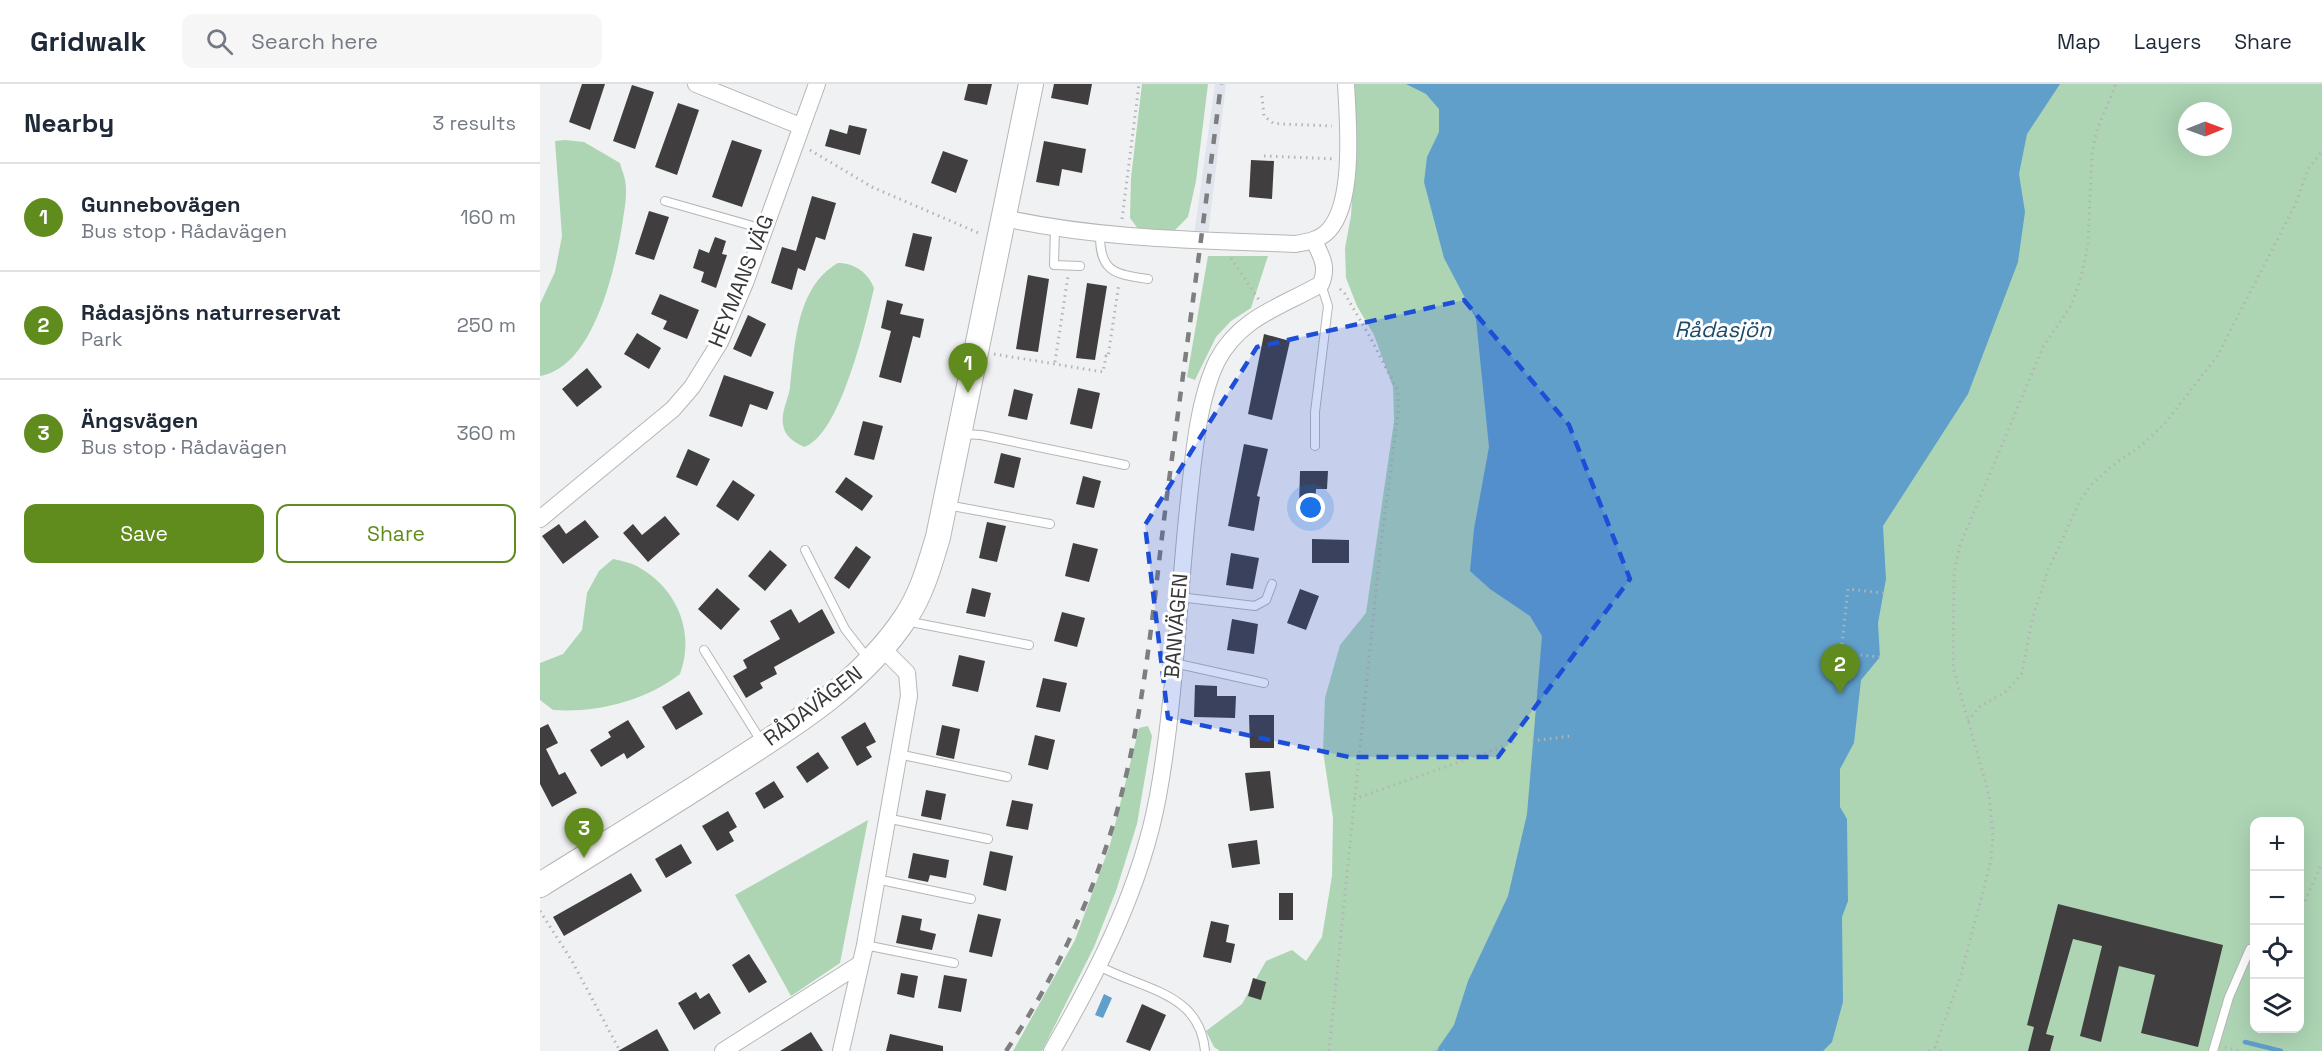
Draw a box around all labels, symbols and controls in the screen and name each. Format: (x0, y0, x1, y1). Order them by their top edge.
search box (182, 14, 602, 68)
text: Gridwalk (30, 23, 146, 59)
icon: search (203, 25, 236, 58)
text: Search here (251, 27, 378, 55)
text: Map (2057, 28, 2101, 55)
text: Layers (2134, 28, 2201, 55)
text: Share (2234, 28, 2292, 55)
north arrow (2178, 102, 2232, 156)
text: Nearby (24, 106, 114, 140)
text: 3 results (432, 110, 516, 136)
text: Gunnebovägen (81, 190, 241, 218)
text: 1 (39, 204, 48, 230)
text: 160 m (460, 204, 516, 230)
street label: HEYMANS VÄG (702, 211, 779, 351)
text: Bus stop · Rådavägen (81, 218, 287, 244)
text: Rådasjöns naturreservat (81, 298, 341, 326)
text: 2 (38, 312, 49, 338)
text: 250 m (457, 312, 516, 338)
water label: Rådasjön (1674, 315, 1772, 343)
text: Park (81, 326, 123, 352)
pin: 1 (948, 344, 988, 393)
text: Ängsvägen (81, 406, 198, 434)
text: 3 (37, 420, 50, 446)
text: 360 m (457, 420, 516, 446)
text: Bus stop · Rådavägen (81, 434, 287, 460)
your location (1296, 493, 1325, 522)
button: Save (24, 504, 264, 563)
button: Share (276, 504, 516, 563)
street label: BANVÄGEN (1157, 572, 1194, 680)
pin: 2 (1820, 644, 1860, 694)
street label: RÅDAVÄGEN (758, 660, 868, 752)
pin: 3 (564, 808, 603, 858)
map controls (2250, 817, 2304, 1033)
button: + (2250, 817, 2304, 871)
button: − (2250, 871, 2304, 925)
button: locate (2250, 925, 2304, 979)
button: layers (2250, 979, 2304, 1033)

